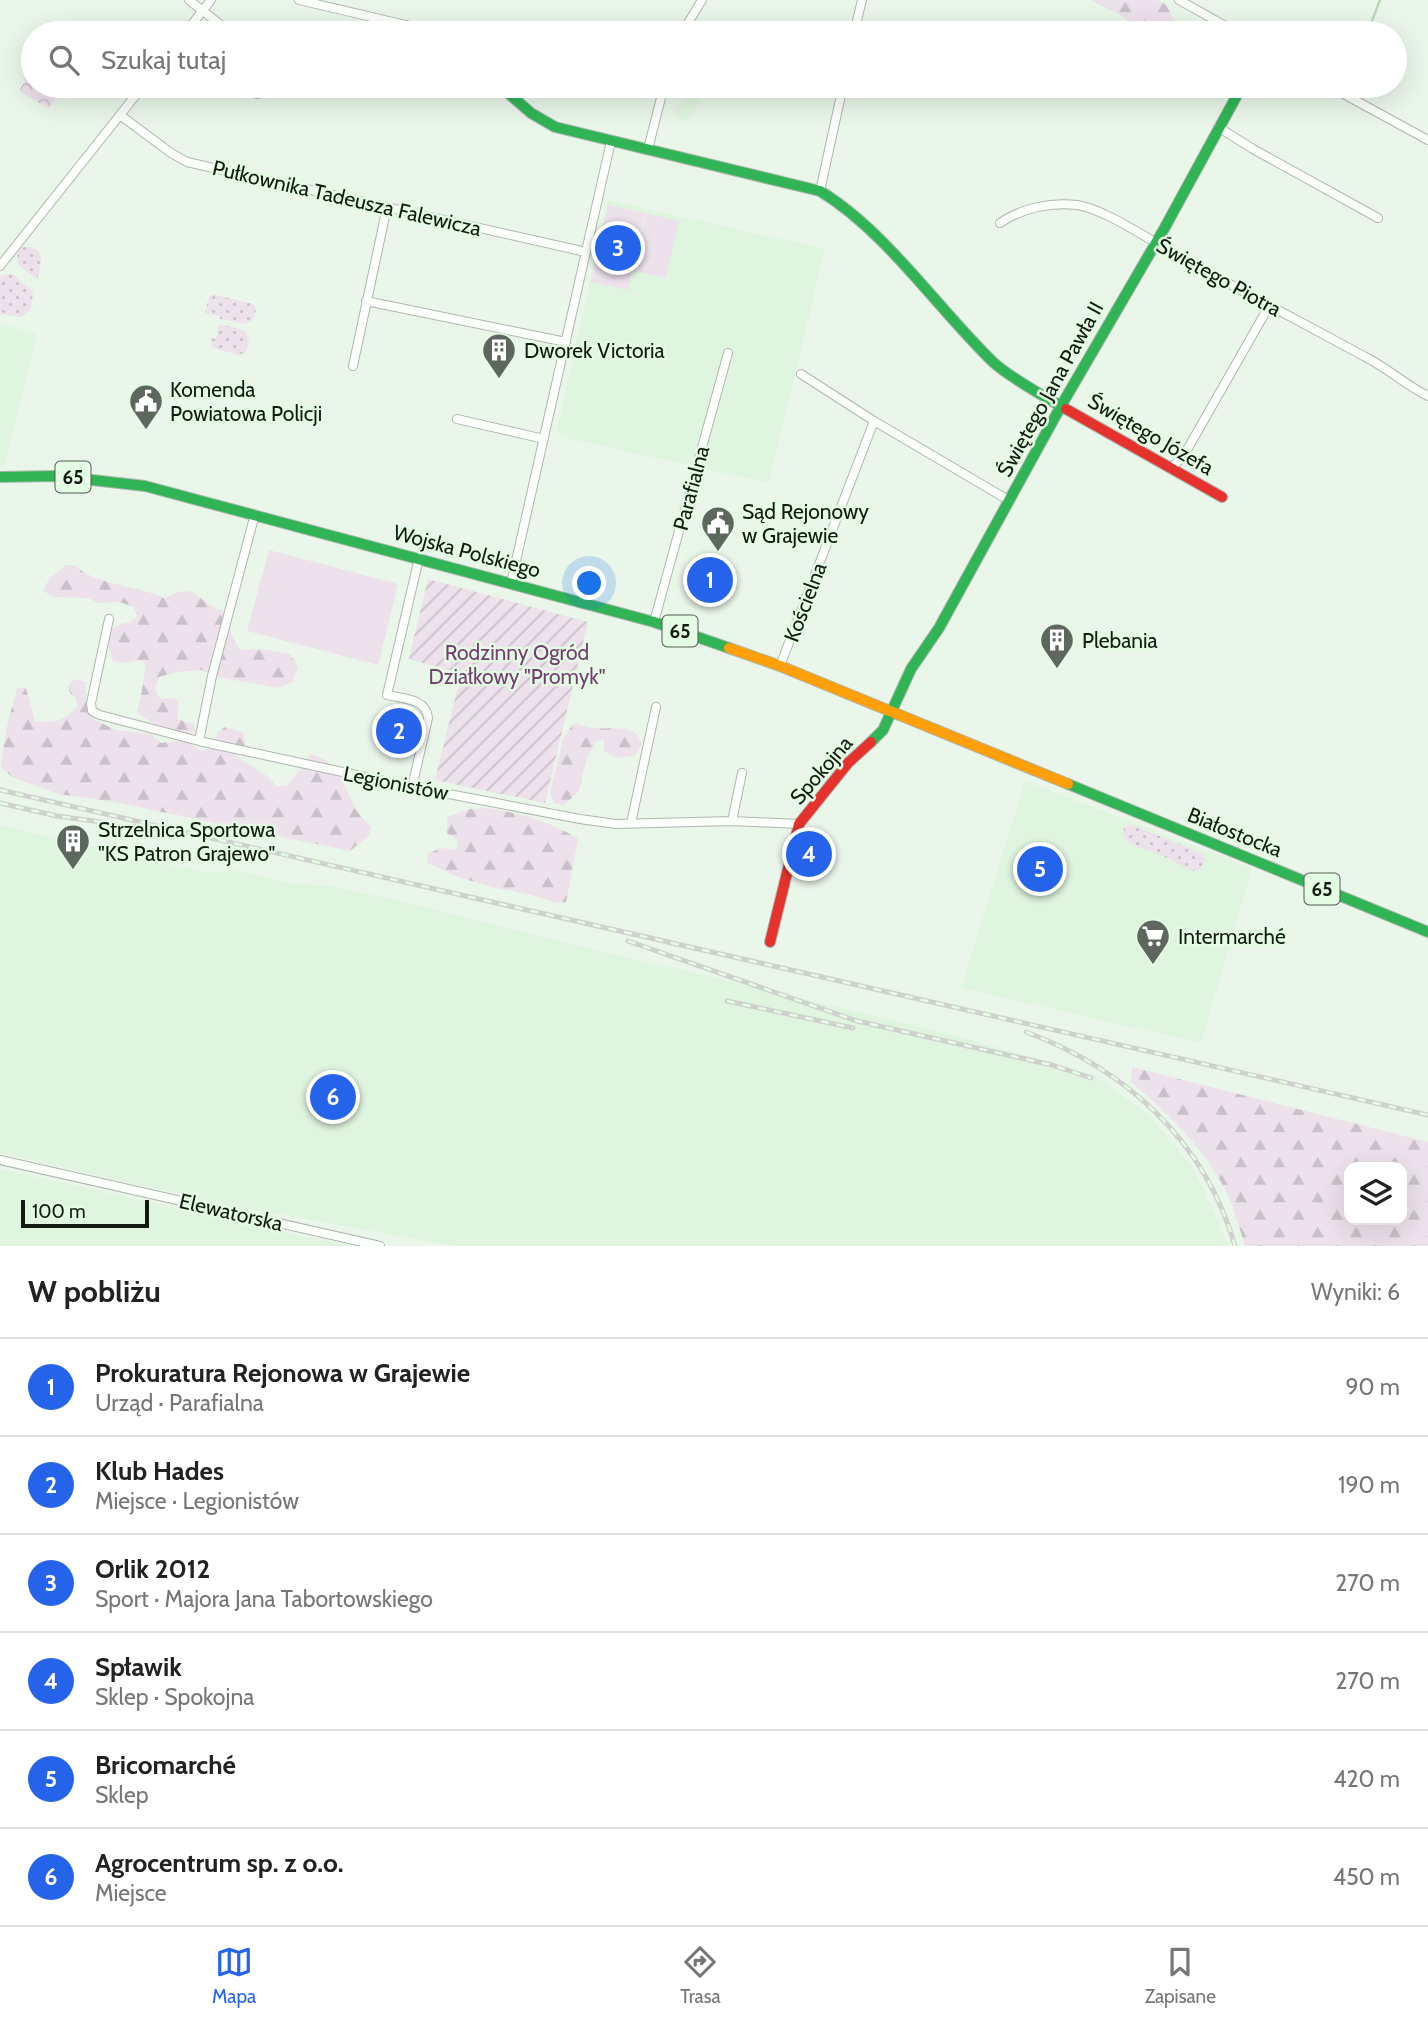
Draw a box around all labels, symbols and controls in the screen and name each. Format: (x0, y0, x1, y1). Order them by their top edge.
search box (21, 21, 1407, 98)
icon: search (45, 41, 83, 79)
text: Szukaj tutaj (101, 44, 226, 76)
street label: Pułkownika Tadeusza Falewicza (210, 155, 484, 241)
pin: 3 (595, 222, 641, 274)
street label: Świętego Piotra (1152, 232, 1286, 322)
street label: Świętego Jana Pawła II (992, 297, 1108, 481)
building icon: Dworek Victoria (480, 331, 518, 380)
place label: Dworek Victoria (524, 338, 665, 363)
place label: Komenda Powiatowa Policji (170, 377, 322, 427)
public building icon: Komenda Powiatowa Policji (127, 382, 165, 431)
street label: Świętego Józefa (1084, 388, 1218, 480)
street label: Parafialna (668, 443, 714, 533)
road number: 65 (56, 462, 90, 492)
place label: Sąd Rejonowy w Grajewie (742, 499, 869, 549)
public building icon: Sąd Rejonowy w Grajewie (699, 504, 737, 553)
street label: Wojska Polskiego (390, 519, 543, 584)
pin: 1 (687, 554, 733, 606)
street label: Kościelna (778, 559, 832, 645)
your location (572, 566, 606, 600)
road number: 65 (662, 616, 698, 646)
building icon: Plebania (1038, 621, 1076, 670)
place label: Plebania (1082, 628, 1158, 653)
park label: Rodzinny Ogród Działkowy "Promyk" (429, 640, 605, 689)
pin: 2 (376, 705, 422, 757)
street label: Spokojna (785, 731, 858, 810)
street label: Legionistów (341, 761, 451, 805)
street label: Białostocka (1184, 802, 1286, 862)
place label: Strzelnica Sportowa "KS Patron Grajewo" (98, 817, 275, 867)
building icon: Strzelnica Sportowa "KS Patron Grajewo" (54, 822, 92, 871)
pin: 4 (786, 828, 832, 880)
pin: 5 (1017, 843, 1063, 895)
road number: 65 (1304, 874, 1340, 904)
supermarket icon: Intermarché (1134, 917, 1172, 966)
place label: Intermarché (1178, 924, 1286, 949)
pin: 6 (310, 1071, 356, 1123)
map controls (1344, 1162, 1407, 1225)
button: layers (1344, 1162, 1407, 1225)
street label: Elewatorska (177, 1188, 285, 1236)
scale bar (21, 1197, 149, 1229)
text: 100 m (32, 1200, 86, 1223)
text: W pobliżu (28, 1273, 161, 1310)
text: Wyniki: 6 (1311, 1278, 1400, 1306)
text: Prokuratura Rejonowa w Grajewie (95, 1357, 470, 1389)
text: 1 (47, 1373, 55, 1401)
text: 90 m (1346, 1373, 1400, 1401)
text: Urząd · Parafialna (95, 1389, 264, 1417)
text: Klub Hades (95, 1455, 224, 1487)
text: 2 (45, 1471, 57, 1499)
text: 190 m (1338, 1471, 1400, 1499)
text: Miejsce · Legionistów (95, 1487, 299, 1515)
text: Orlik 2012 (95, 1553, 210, 1585)
text: 3 (45, 1569, 57, 1597)
text: 270 m (1335, 1569, 1400, 1597)
text: Sport · Majora Jana Tabortowskiego (95, 1585, 433, 1613)
text: Spławik (95, 1651, 182, 1683)
text: 4 (44, 1667, 58, 1695)
text: 270 m (1335, 1667, 1400, 1695)
text: Sklep · Spokojna (95, 1683, 254, 1711)
text: Bricomarché (95, 1749, 236, 1781)
text: 5 (45, 1765, 57, 1793)
text: 420 m (1333, 1765, 1400, 1793)
text: Sklep (95, 1781, 149, 1809)
text: Agrocentrum sp. z o.o. (95, 1847, 344, 1879)
text: 6 (45, 1863, 57, 1891)
text: 450 m (1333, 1863, 1400, 1891)
text: Miejsce (95, 1879, 167, 1907)
tab: Mapa (212, 1943, 256, 2008)
tab: Trasa (680, 1943, 721, 2008)
tab: Zapisane (1145, 1943, 1216, 2008)

